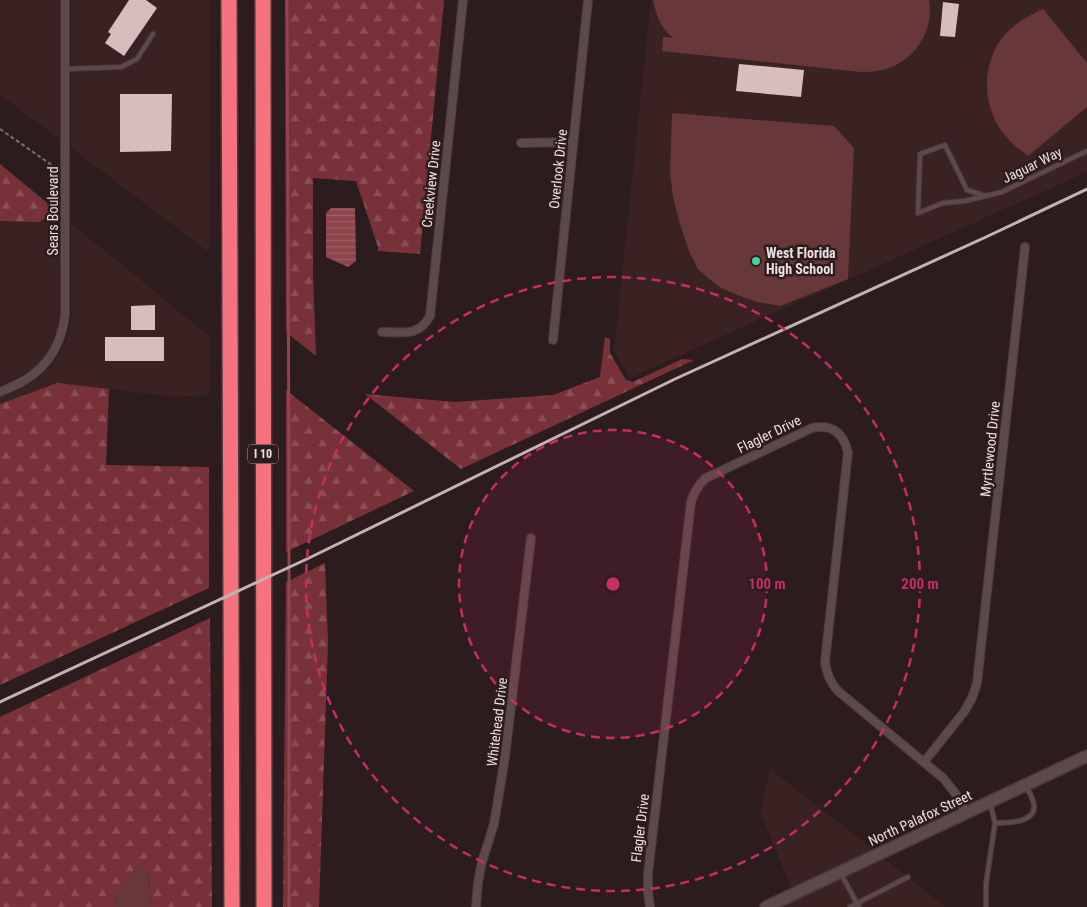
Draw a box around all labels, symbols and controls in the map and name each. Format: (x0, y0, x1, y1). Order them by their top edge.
street label: Overlook Drive (546, 128, 570, 210)
street label: Creekview Drive (418, 139, 444, 228)
street label: Jaguar Way (1000, 144, 1065, 186)
street label: Sears Boulevard (45, 166, 61, 256)
place label: West Florida High School (766, 245, 836, 277)
marker: West Florida High School (750, 255, 762, 267)
street label: Myrtlewood Drive (977, 400, 1003, 498)
street label: Flagler Drive (735, 412, 804, 456)
road number: I 10 (248, 444, 278, 464)
centre of rings (604, 575, 622, 593)
text: 100 m (748, 575, 786, 593)
text: 200 m (901, 575, 939, 593)
street label: Whitehead Drive (484, 676, 510, 767)
street label: North Palafox Street (866, 787, 974, 849)
street label: Flagler Drive (628, 792, 652, 863)

